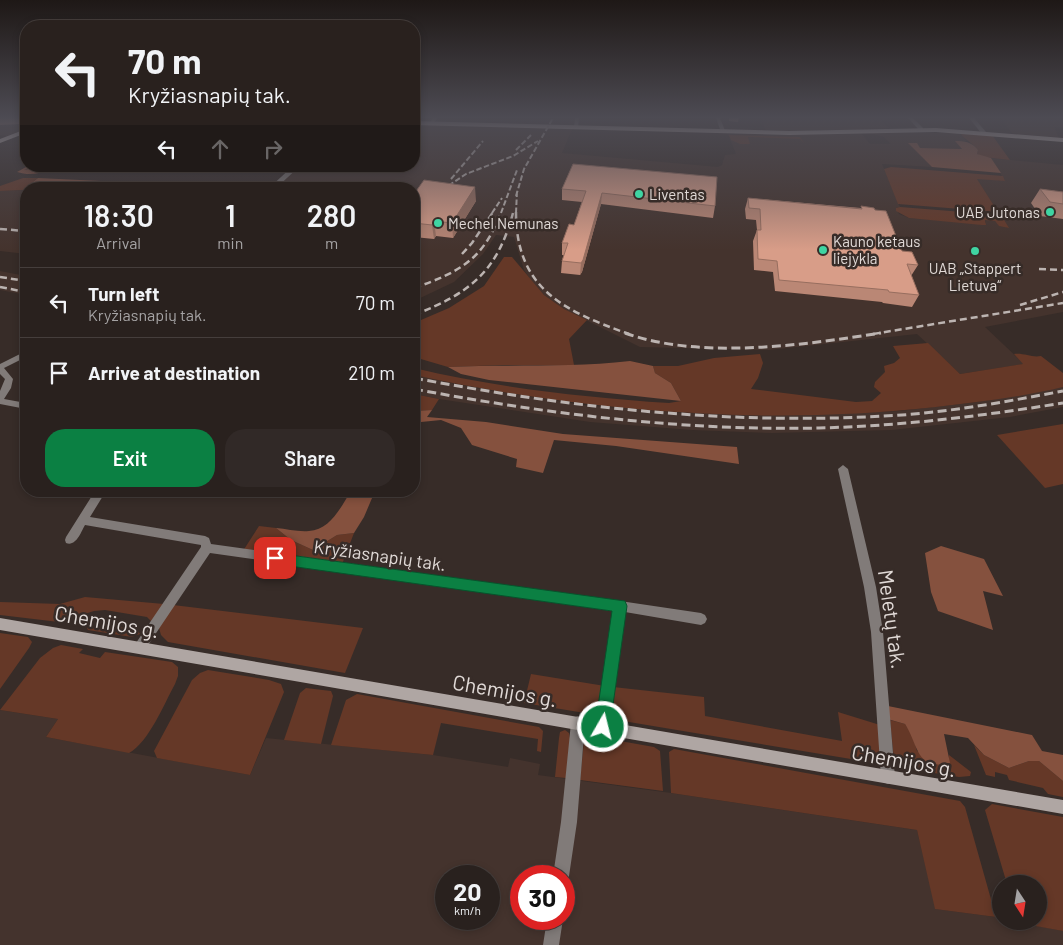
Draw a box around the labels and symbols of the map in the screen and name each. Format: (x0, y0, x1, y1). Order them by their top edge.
place label: Liventas (649, 185, 705, 203)
marker: Liventas (633, 188, 645, 200)
place label: UAB Jutonas (956, 203, 1040, 221)
marker: UAB Jutonas (1044, 206, 1056, 218)
place label: Mechel Nemunas (448, 214, 559, 232)
marker: Mechel Nemunas (432, 217, 444, 229)
place label: Kauno ketaus liejykla (833, 232, 921, 267)
marker: Kauno ketaus liejykla (817, 244, 829, 256)
marker: UAB „Stappert Lietuva“ (969, 245, 981, 257)
place label: UAB „Stappert Lietuva“ (929, 259, 1021, 294)
street label: Kryžiasnapių tak. (312, 535, 448, 575)
pin (254, 537, 296, 579)
street label: Meletų tak. (874, 568, 912, 670)
street label: Chemijos g. (53, 600, 161, 642)
street label: Chemijos g. (451, 669, 559, 711)
position arrow (576, 700, 628, 752)
street label: Chemijos g. (850, 739, 958, 781)
speed limit sign: 30 (510, 865, 575, 930)
north arrow (992, 875, 1048, 930)

